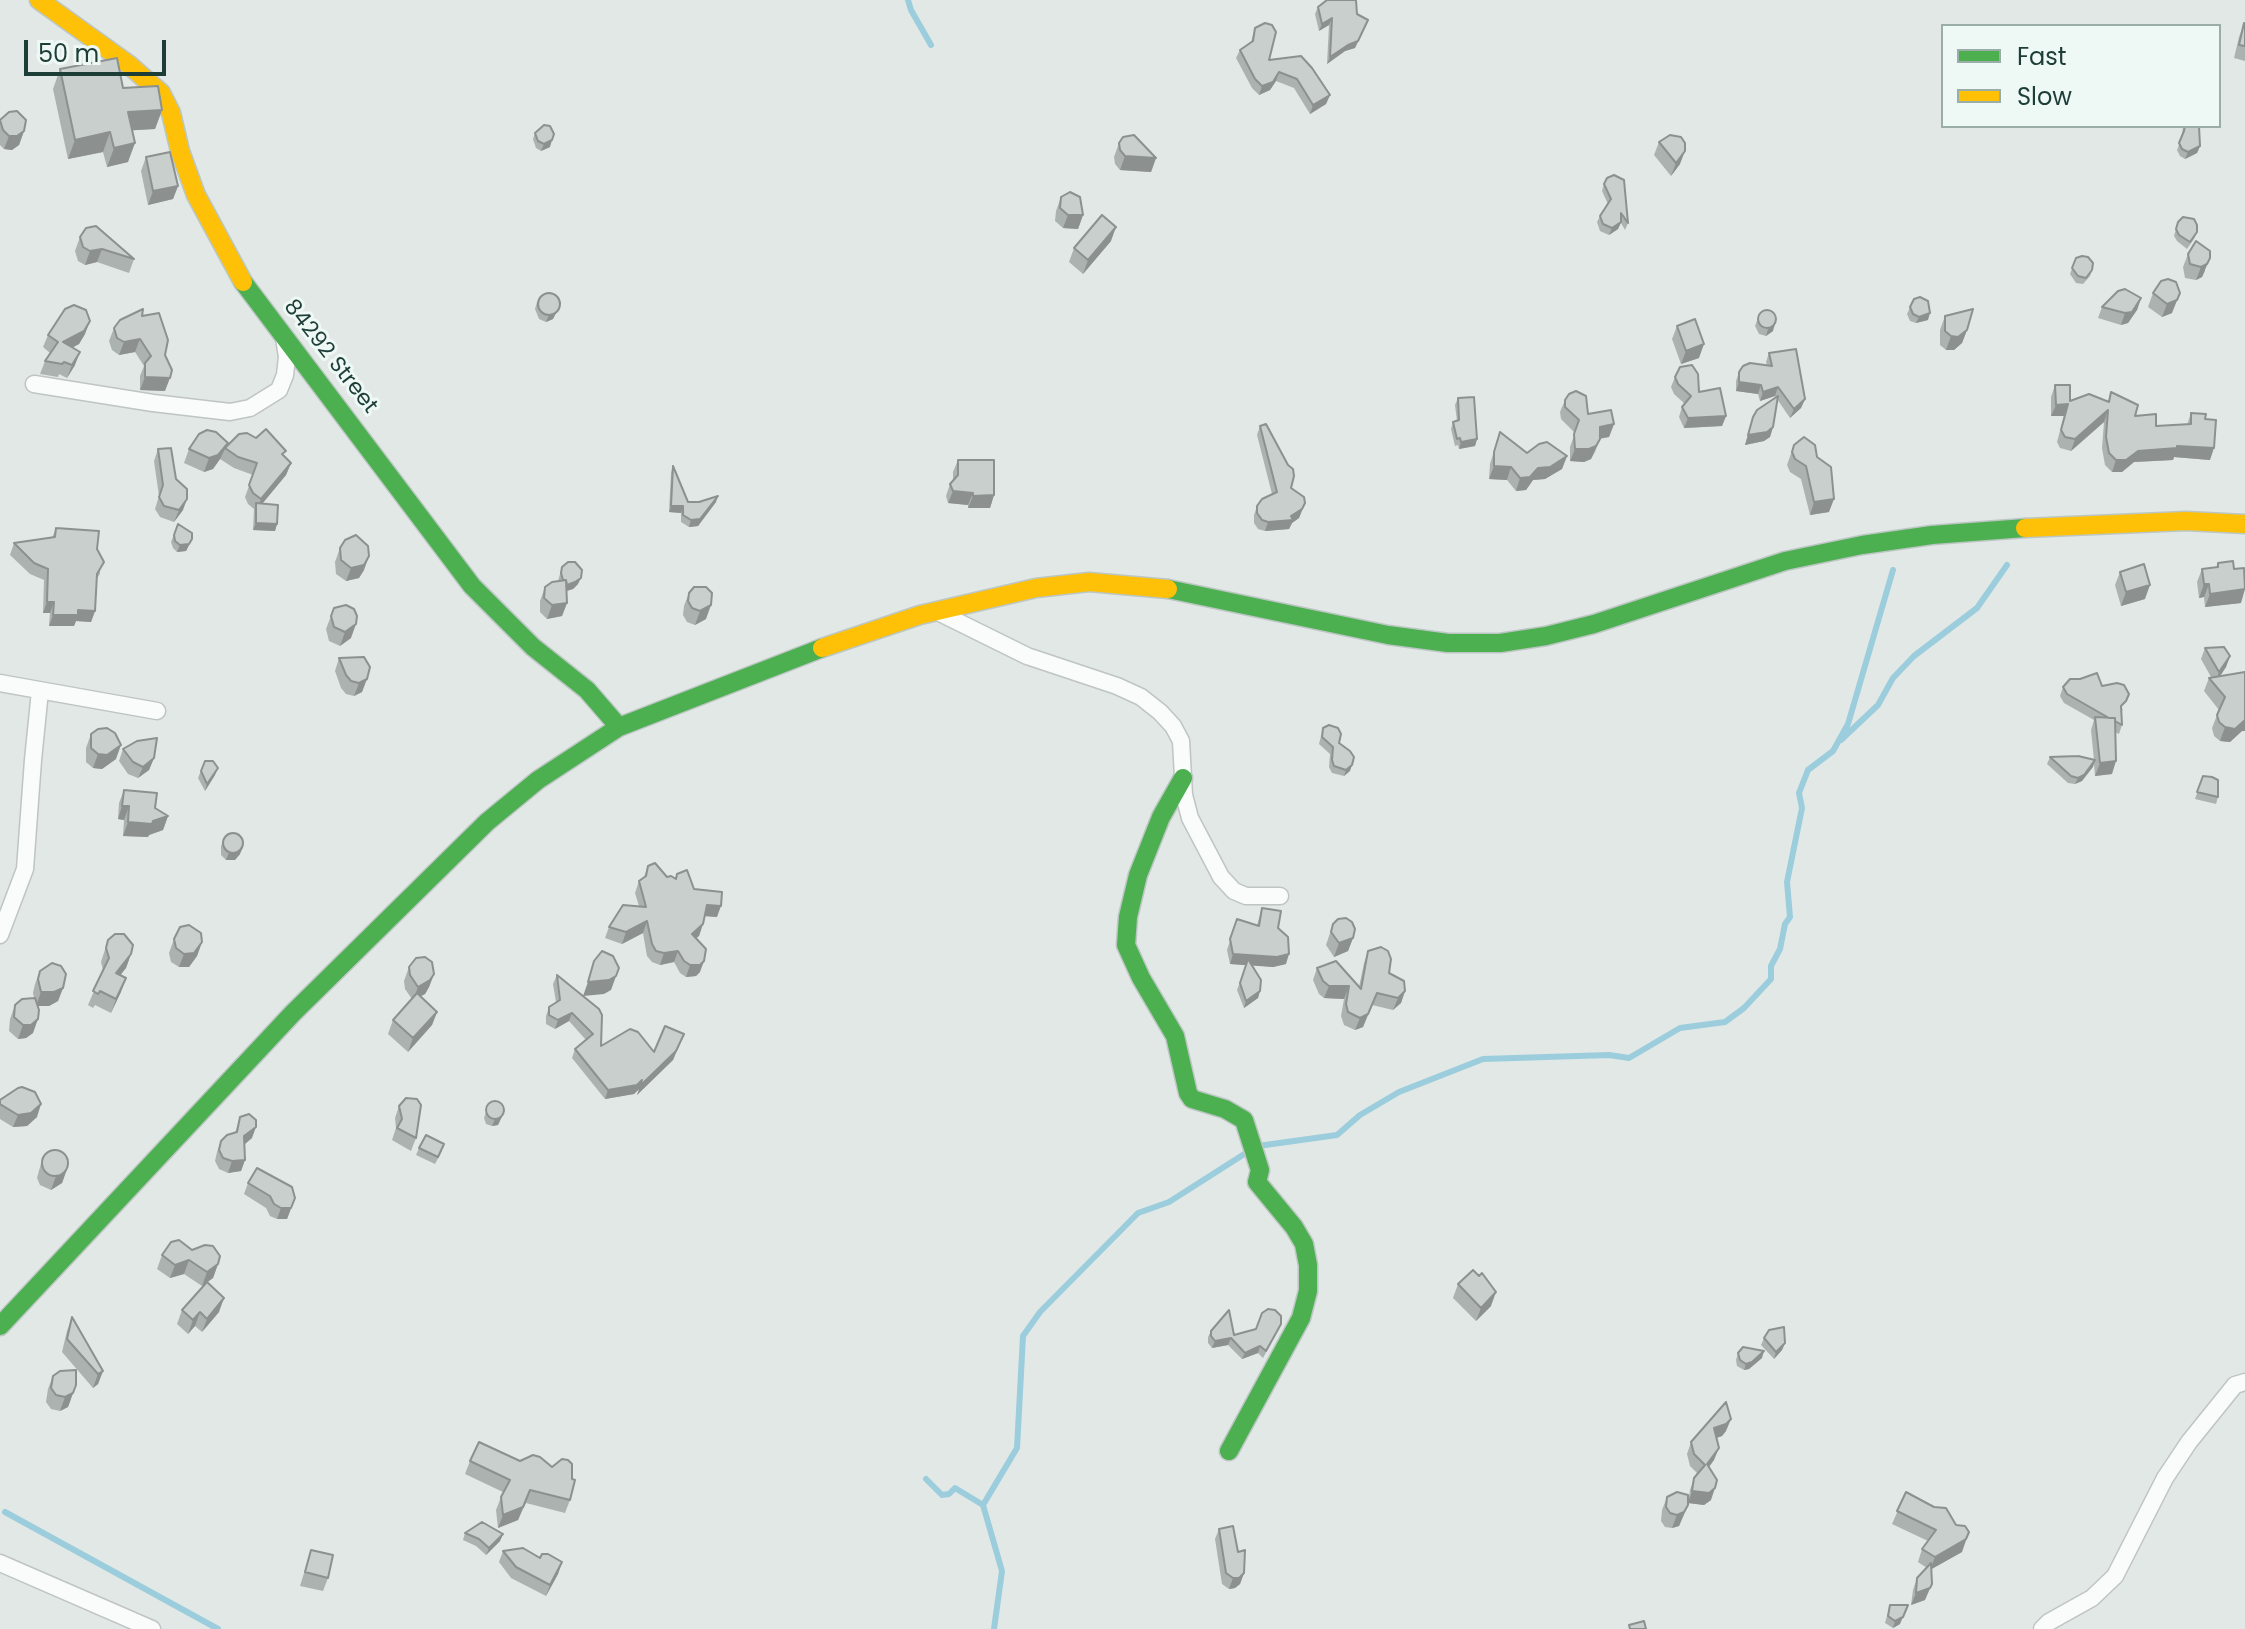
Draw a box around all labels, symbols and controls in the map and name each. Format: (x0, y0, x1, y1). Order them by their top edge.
scale bar (28, 24, 170, 74)
legend (1941, 24, 2221, 128)
text: 50 m (38, 37, 99, 70)
text: Fast (2017, 40, 2067, 73)
text: Slow (2017, 80, 2072, 113)
street label: 84292 Street (277, 295, 383, 419)

